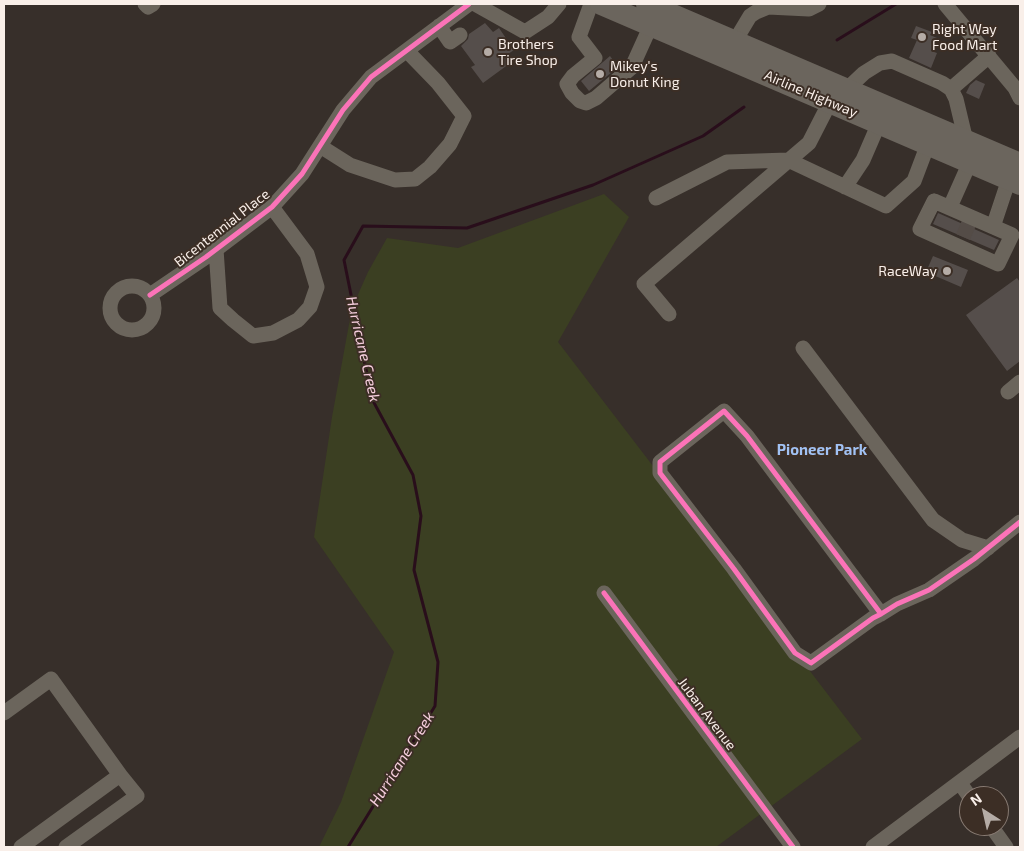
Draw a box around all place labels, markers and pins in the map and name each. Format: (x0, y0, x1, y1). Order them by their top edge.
place label: Right Way Food Mart (932, 21, 997, 54)
marker: Right Way Food Mart (916, 31, 928, 43)
place label: Brothers Tire Shop (498, 36, 558, 68)
marker: Brothers Tire Shop (482, 46, 494, 58)
place label: Mikey's Donut King (610, 58, 680, 90)
marker: Mikey's Donut King (594, 68, 606, 80)
place label: RaceWay (878, 263, 937, 279)
marker: RaceWay (941, 265, 953, 277)

